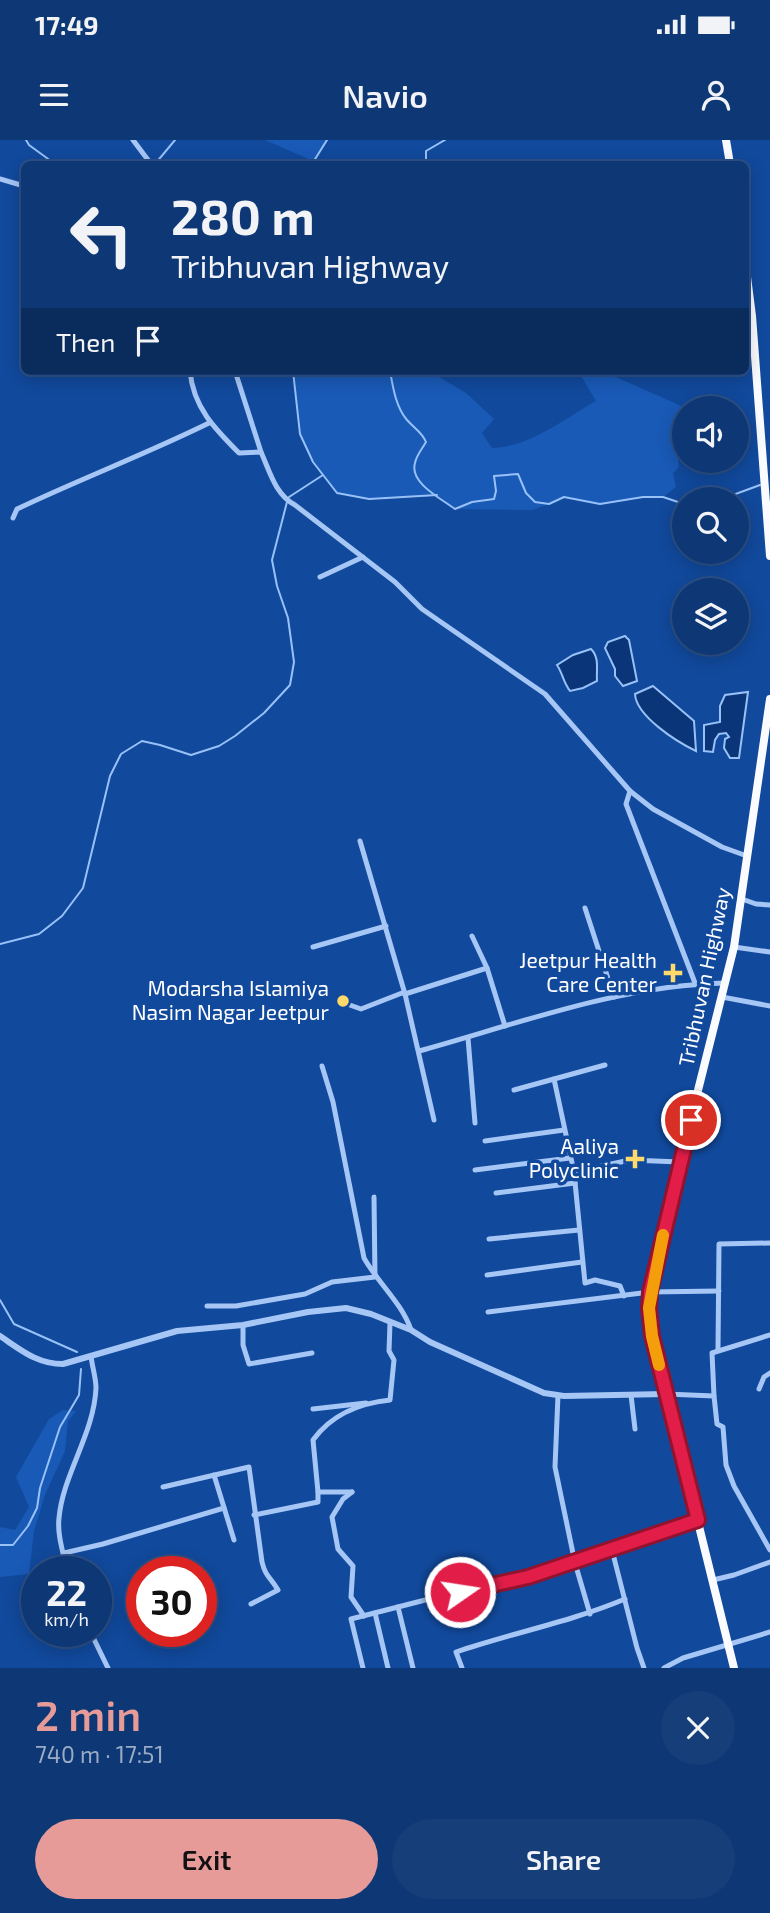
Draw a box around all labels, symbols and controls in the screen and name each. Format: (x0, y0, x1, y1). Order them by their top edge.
text: 17:49 (35, 9, 99, 40)
icon: menu (35, 76, 73, 114)
text: Navio (342, 76, 428, 114)
icon: person (697, 76, 735, 114)
text: 280 m (171, 186, 315, 245)
icon: left (56, 189, 147, 280)
text: Tribhuvan Highway (171, 246, 449, 284)
icon: arrive (129, 322, 167, 360)
text: Then (56, 326, 115, 357)
map controls (672, 396, 749, 655)
button: sound (672, 396, 749, 473)
button: search (672, 487, 749, 564)
button: layers (672, 578, 749, 655)
street label: Tribhuvan Highway (672, 885, 735, 1069)
place label: Jeetpur Health Care Center (519, 947, 658, 996)
marker: Jeetpur Health Care Center (663, 963, 683, 983)
place label: Modarsha Islamiya Nasim Nagar Jeetpur (132, 975, 330, 1024)
marker: Modarsha Islamiya Nasim Nagar Jeetpur (335, 993, 351, 1009)
pin (661, 1090, 721, 1150)
icon: arrive (672, 1101, 710, 1139)
place label: Aaliya Polyclinic (529, 1133, 619, 1182)
marker: Aaliya Polyclinic (625, 1149, 645, 1169)
position arrow (423, 1555, 497, 1629)
speed limit sign: 30 (126, 1556, 217, 1647)
text: 22 (46, 1571, 87, 1613)
text: km/h (44, 1608, 89, 1630)
text: 2 min (35, 1689, 141, 1739)
button: close (661, 1691, 735, 1765)
text: 740 m · 17:51 (35, 1740, 164, 1768)
button: Exit (35, 1819, 378, 1899)
button: Share (392, 1819, 735, 1899)

